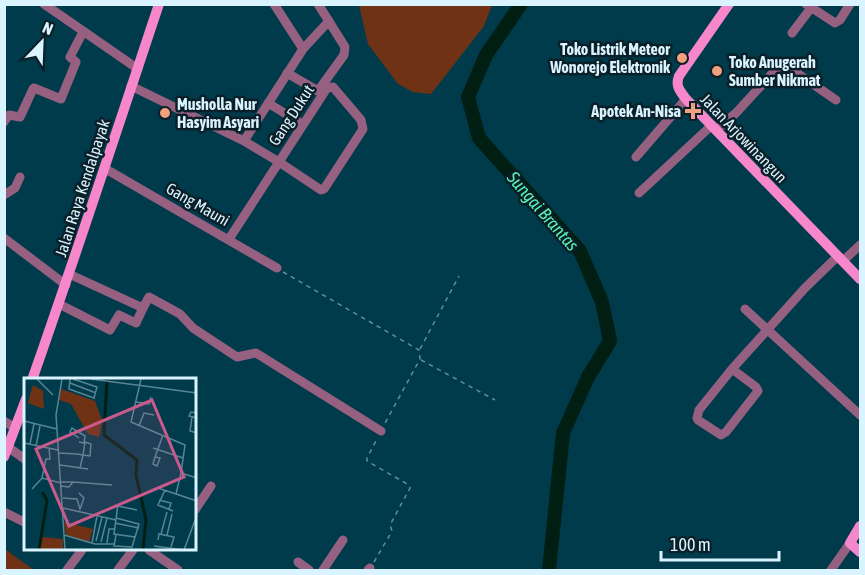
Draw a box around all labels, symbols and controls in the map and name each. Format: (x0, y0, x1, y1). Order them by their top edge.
north arrow (12, 12, 72, 72)
text: N (40, 18, 56, 38)
place label: Toko Listrik Meteor Wonorejo Elektronik (549, 40, 671, 76)
marker: Toko Listrik Meteor Wonorejo Elektronik (675, 51, 689, 65)
place label: Toko Anugerah Sumber Nikmat (729, 53, 821, 89)
marker: Toko Anugerah Sumber Nikmat (710, 64, 724, 78)
street label: Gang Dukut (265, 81, 318, 149)
street label: Jalan Arjowinangun (696, 90, 791, 187)
place label: Musholla Nur Hasyim Asyari (177, 95, 259, 131)
place label: Apotek An-Nisa (590, 102, 681, 120)
marker: Apotek An-Nisa (686, 104, 700, 118)
marker: Musholla Nur Hasyim Asyari (158, 106, 172, 120)
street label: Jalan Raya Kendalpayak (51, 117, 114, 259)
water label: Sungai Brantas (502, 166, 583, 255)
street label: Gang Mauni (163, 179, 233, 230)
inset map (24, 378, 196, 551)
scale bar (661, 524, 780, 562)
text: 100 m (670, 534, 711, 555)

